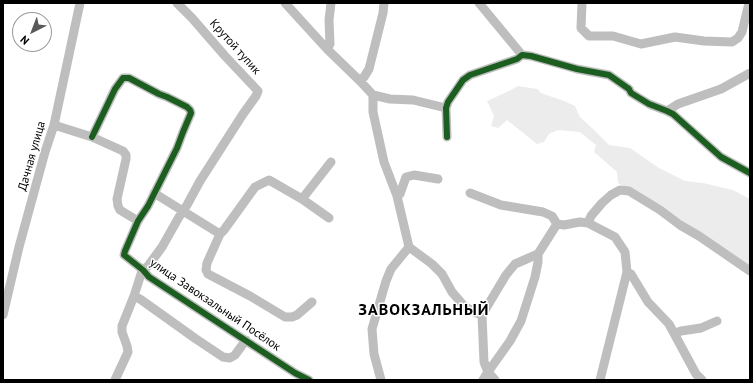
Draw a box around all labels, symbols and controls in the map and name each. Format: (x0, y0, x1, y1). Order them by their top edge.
north arrow (12, 12, 52, 52)
street label: Крутой тупик (207, 17, 263, 77)
text: N (17, 33, 32, 48)
street label: Дачная улица (15, 120, 49, 192)
street label: улица Завокзальный Посёлок (147, 256, 283, 354)
district label: ЗАВОКЗАЛЬНЫЙ (359, 300, 489, 320)

